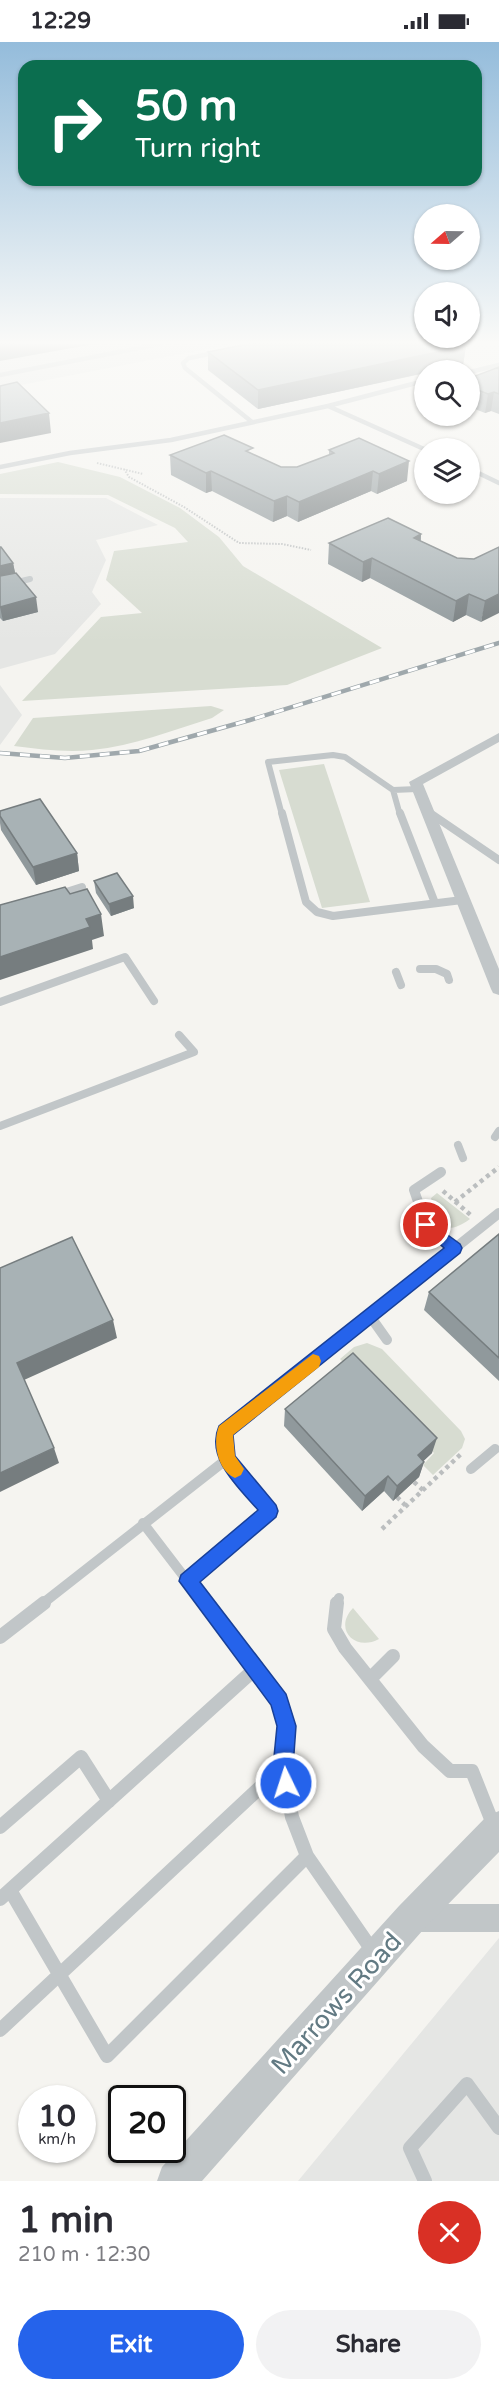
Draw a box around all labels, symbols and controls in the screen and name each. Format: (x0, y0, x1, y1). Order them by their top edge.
text: 12:29 (30, 8, 91, 34)
text: 50 m (135, 81, 237, 132)
icon: right (36, 84, 114, 162)
text: Turn right (135, 132, 261, 165)
north arrow (414, 204, 480, 270)
map controls (414, 204, 480, 504)
button: sound (414, 282, 480, 348)
button: search (414, 360, 480, 426)
button: layers (414, 438, 480, 504)
pin (400, 1199, 451, 1250)
icon: arrive (409, 1208, 442, 1241)
position arrow (254, 1751, 318, 1815)
street label: Marrows Road (265, 1926, 408, 2081)
speed limit sign: 20 (108, 2085, 186, 2163)
text: 10 (38, 2098, 76, 2135)
text: km/h (38, 2130, 76, 2148)
text: 1 min (18, 2199, 114, 2242)
button: close (418, 2201, 481, 2264)
text: 210 m · 12:30 (18, 2243, 150, 2267)
button: Exit (18, 2310, 244, 2379)
button: Share (256, 2310, 481, 2379)

